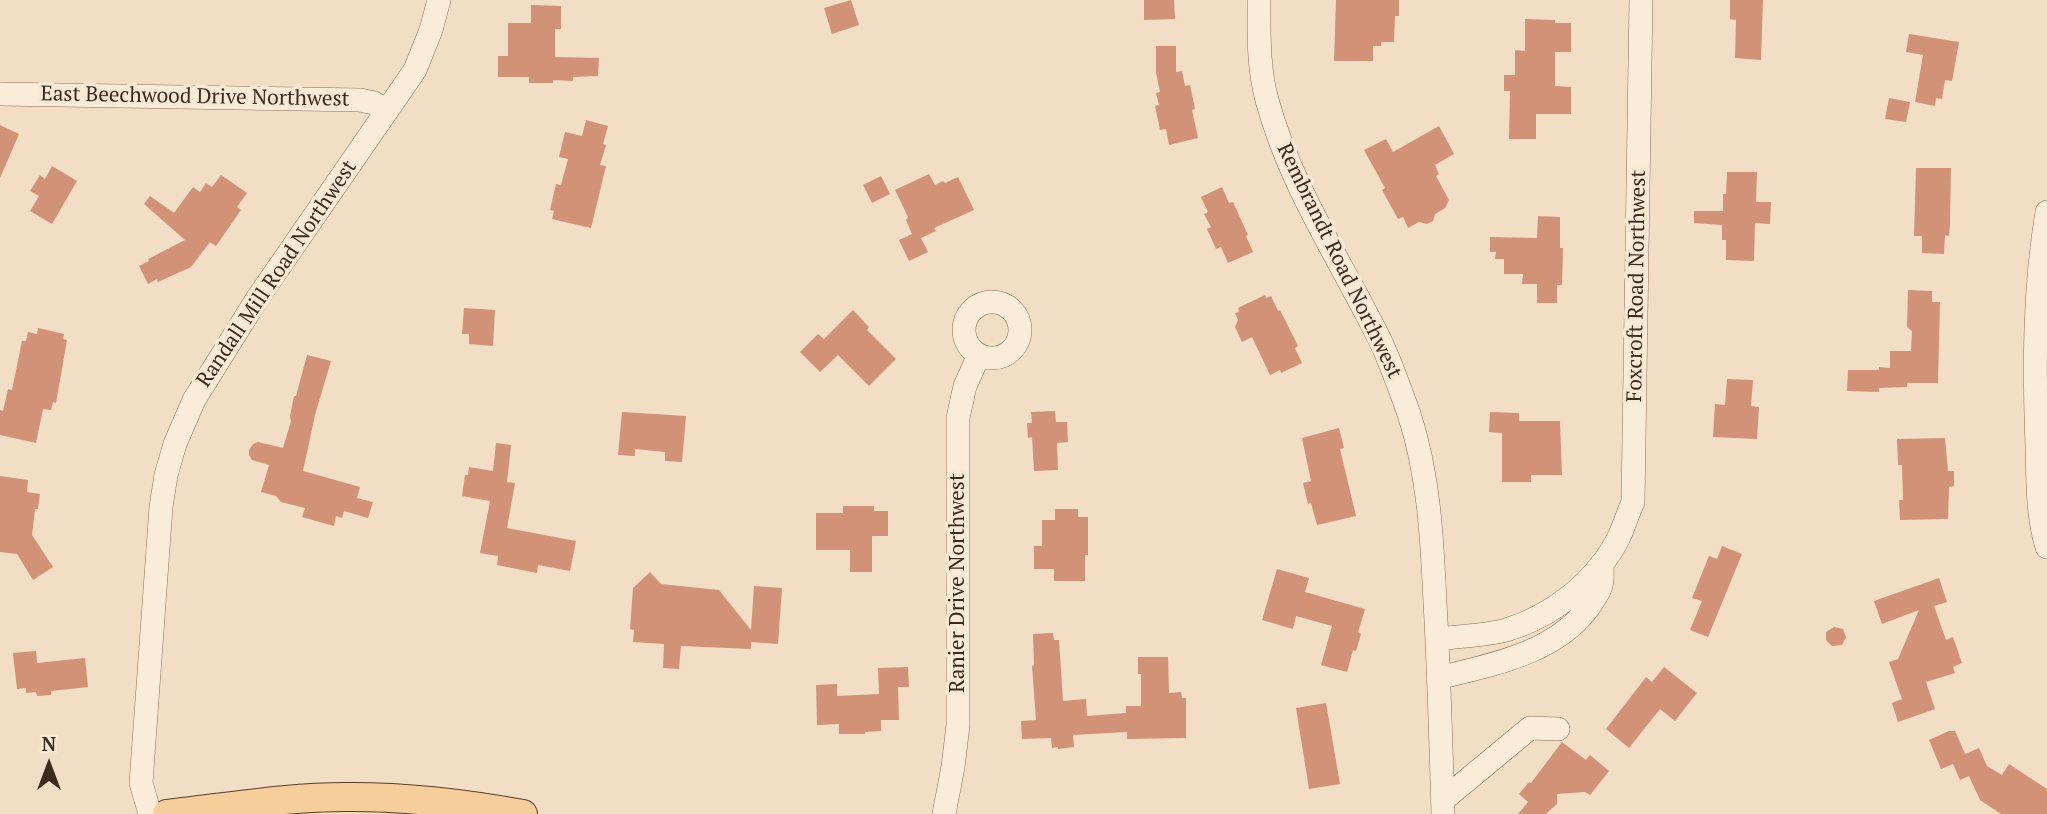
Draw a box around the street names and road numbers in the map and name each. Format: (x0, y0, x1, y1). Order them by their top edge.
street label: East Beechwood Drive Northwest (40, 82, 350, 112)
street label: Rembrandt Road Northwest (1271, 139, 1407, 383)
street label: Randall Mill Road Northwest (192, 156, 362, 392)
street label: Foxcroft Road Northwest (1622, 170, 1652, 402)
street label: Ranier Drive Northwest (945, 473, 971, 693)

